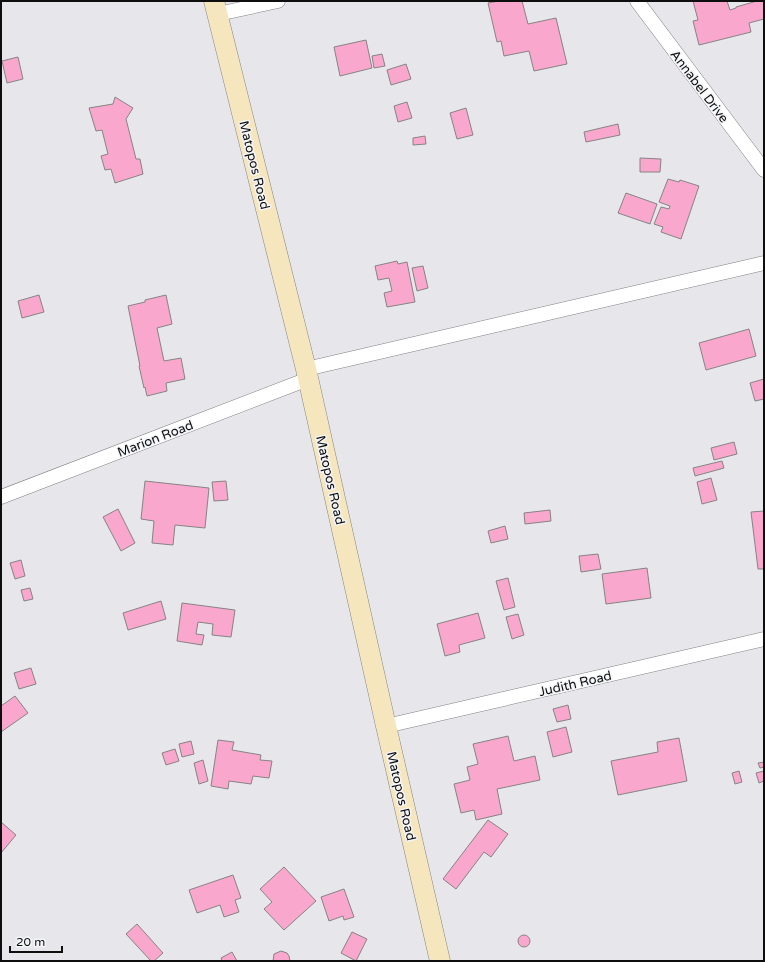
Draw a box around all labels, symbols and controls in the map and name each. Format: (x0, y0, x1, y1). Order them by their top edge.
street label: Annabel Drive (667, 47, 732, 126)
street label: Matopos Road (235, 119, 273, 211)
street label: Marion Road (115, 417, 196, 461)
street label: Matopos Road (312, 434, 348, 526)
street label: Judith Road (537, 668, 613, 700)
street label: Matopos Road (383, 750, 419, 842)
scale bar (10, 928, 62, 954)
text: 20 m (16, 935, 45, 949)

